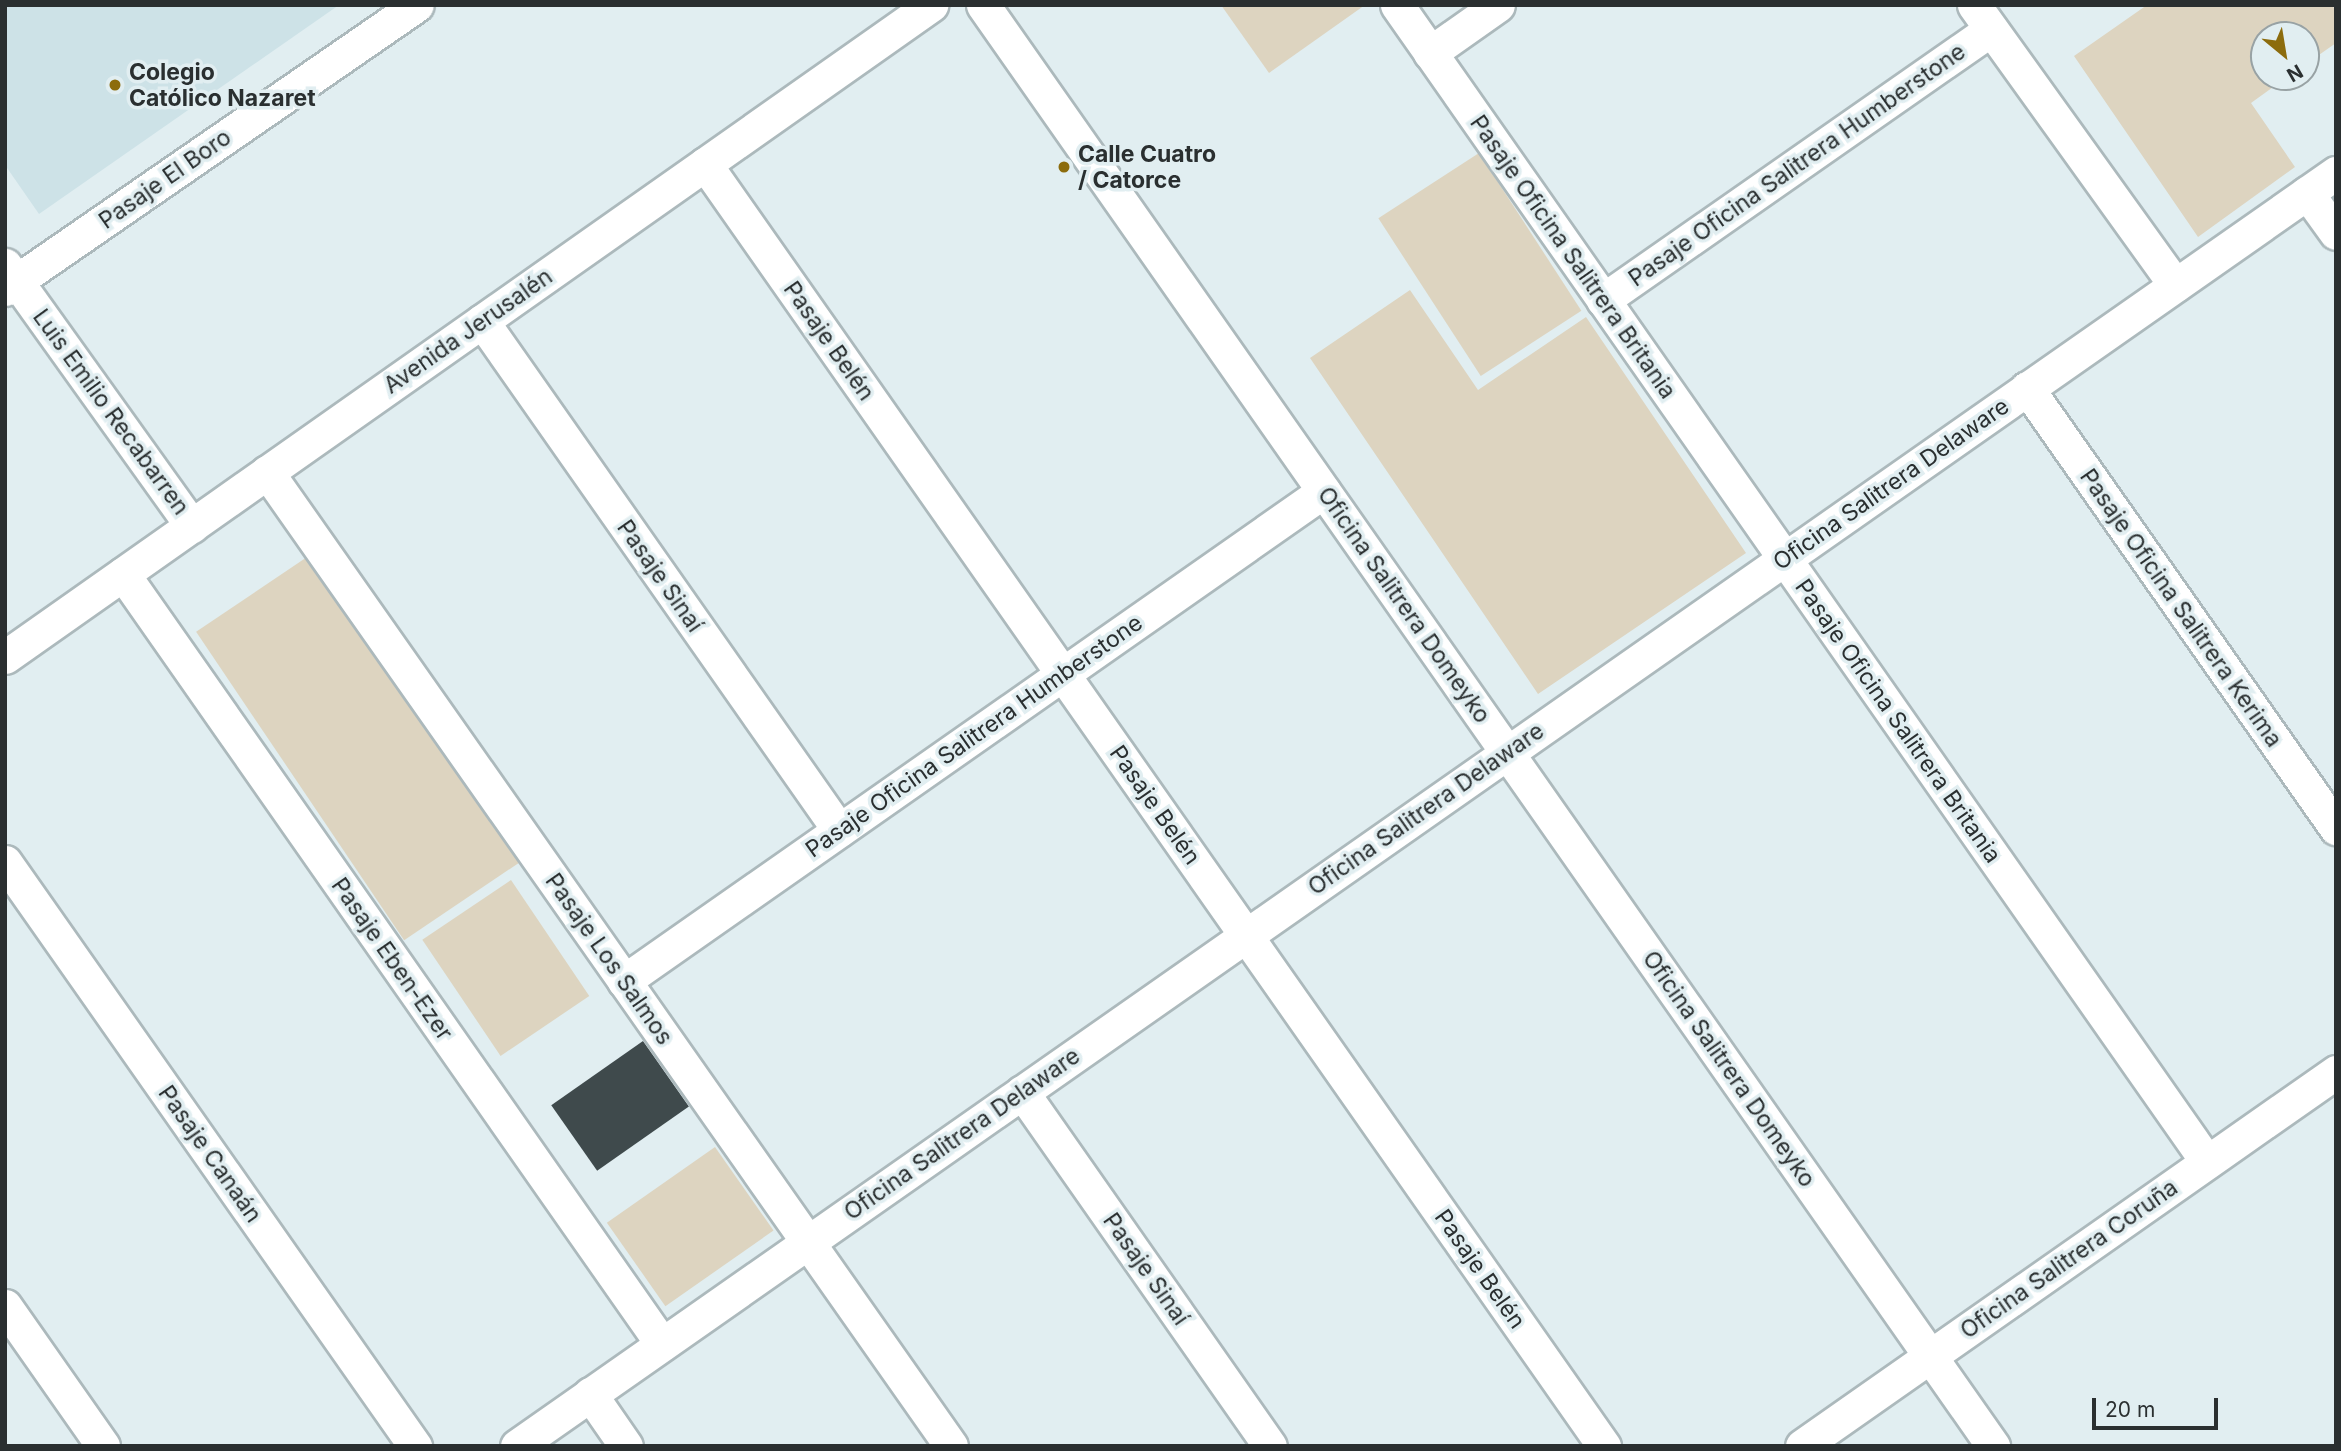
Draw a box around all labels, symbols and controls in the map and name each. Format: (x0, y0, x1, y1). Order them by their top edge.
north arrow (2250, 21, 2320, 91)
street label: Pasaje Oficina Salitrera Humberstone (1623, 38, 1971, 292)
place label: Colegio Católico Nazaret (129, 58, 316, 112)
text: N (2283, 59, 2307, 86)
marker: Colegio Católico Nazaret (107, 77, 123, 93)
street label: Pasaje Oficina Salitrera Britania (1464, 110, 1682, 404)
street label: Pasaje El Boro (94, 123, 236, 235)
place label: Calle Cuatro / Catorce (1078, 140, 1216, 194)
marker: Calle Cuatro / Catorce (1056, 159, 1072, 175)
street label: Avenida Jerusalén (378, 263, 558, 399)
street label: Pasaje Belén (778, 276, 880, 406)
street label: Luis Emilio Recabarren (27, 304, 195, 520)
street label: Oficina Salitrera Delaware (1768, 392, 2014, 576)
street label: Pasaje Oficina Salitrera Kerima (2074, 464, 2288, 752)
street label: Oficina Salitrera Domeyko (1312, 482, 1496, 728)
street label: Pasaje Sinaí (611, 515, 709, 637)
street label: Pasaje Oficina Salitrera Britania (1789, 574, 2007, 868)
street label: Pasaje Oficina Salitrera Humberstone (800, 609, 1148, 863)
street label: Oficina Salitrera Delaware (1303, 717, 1549, 901)
street label: Pasaje Belén (1104, 740, 1206, 870)
street label: Pasaje Los Salmos (540, 868, 678, 1050)
street label: Pasaje Eben-Ezer (326, 873, 458, 1045)
street label: Oficina Salitrera Domeyko (1637, 946, 1821, 1192)
street label: Oficina Salitrera Delaware (839, 1042, 1085, 1226)
street label: Pasaje Canaán (153, 1080, 267, 1228)
street label: Oficina Salitrera Coruña (1955, 1173, 2183, 1345)
street label: Pasaje Belén (1429, 1204, 1531, 1334)
street label: Pasaje Sinaí (1097, 1208, 1195, 1330)
scale bar (2096, 1384, 2222, 1428)
text: 20 m (2105, 1397, 2155, 1422)

